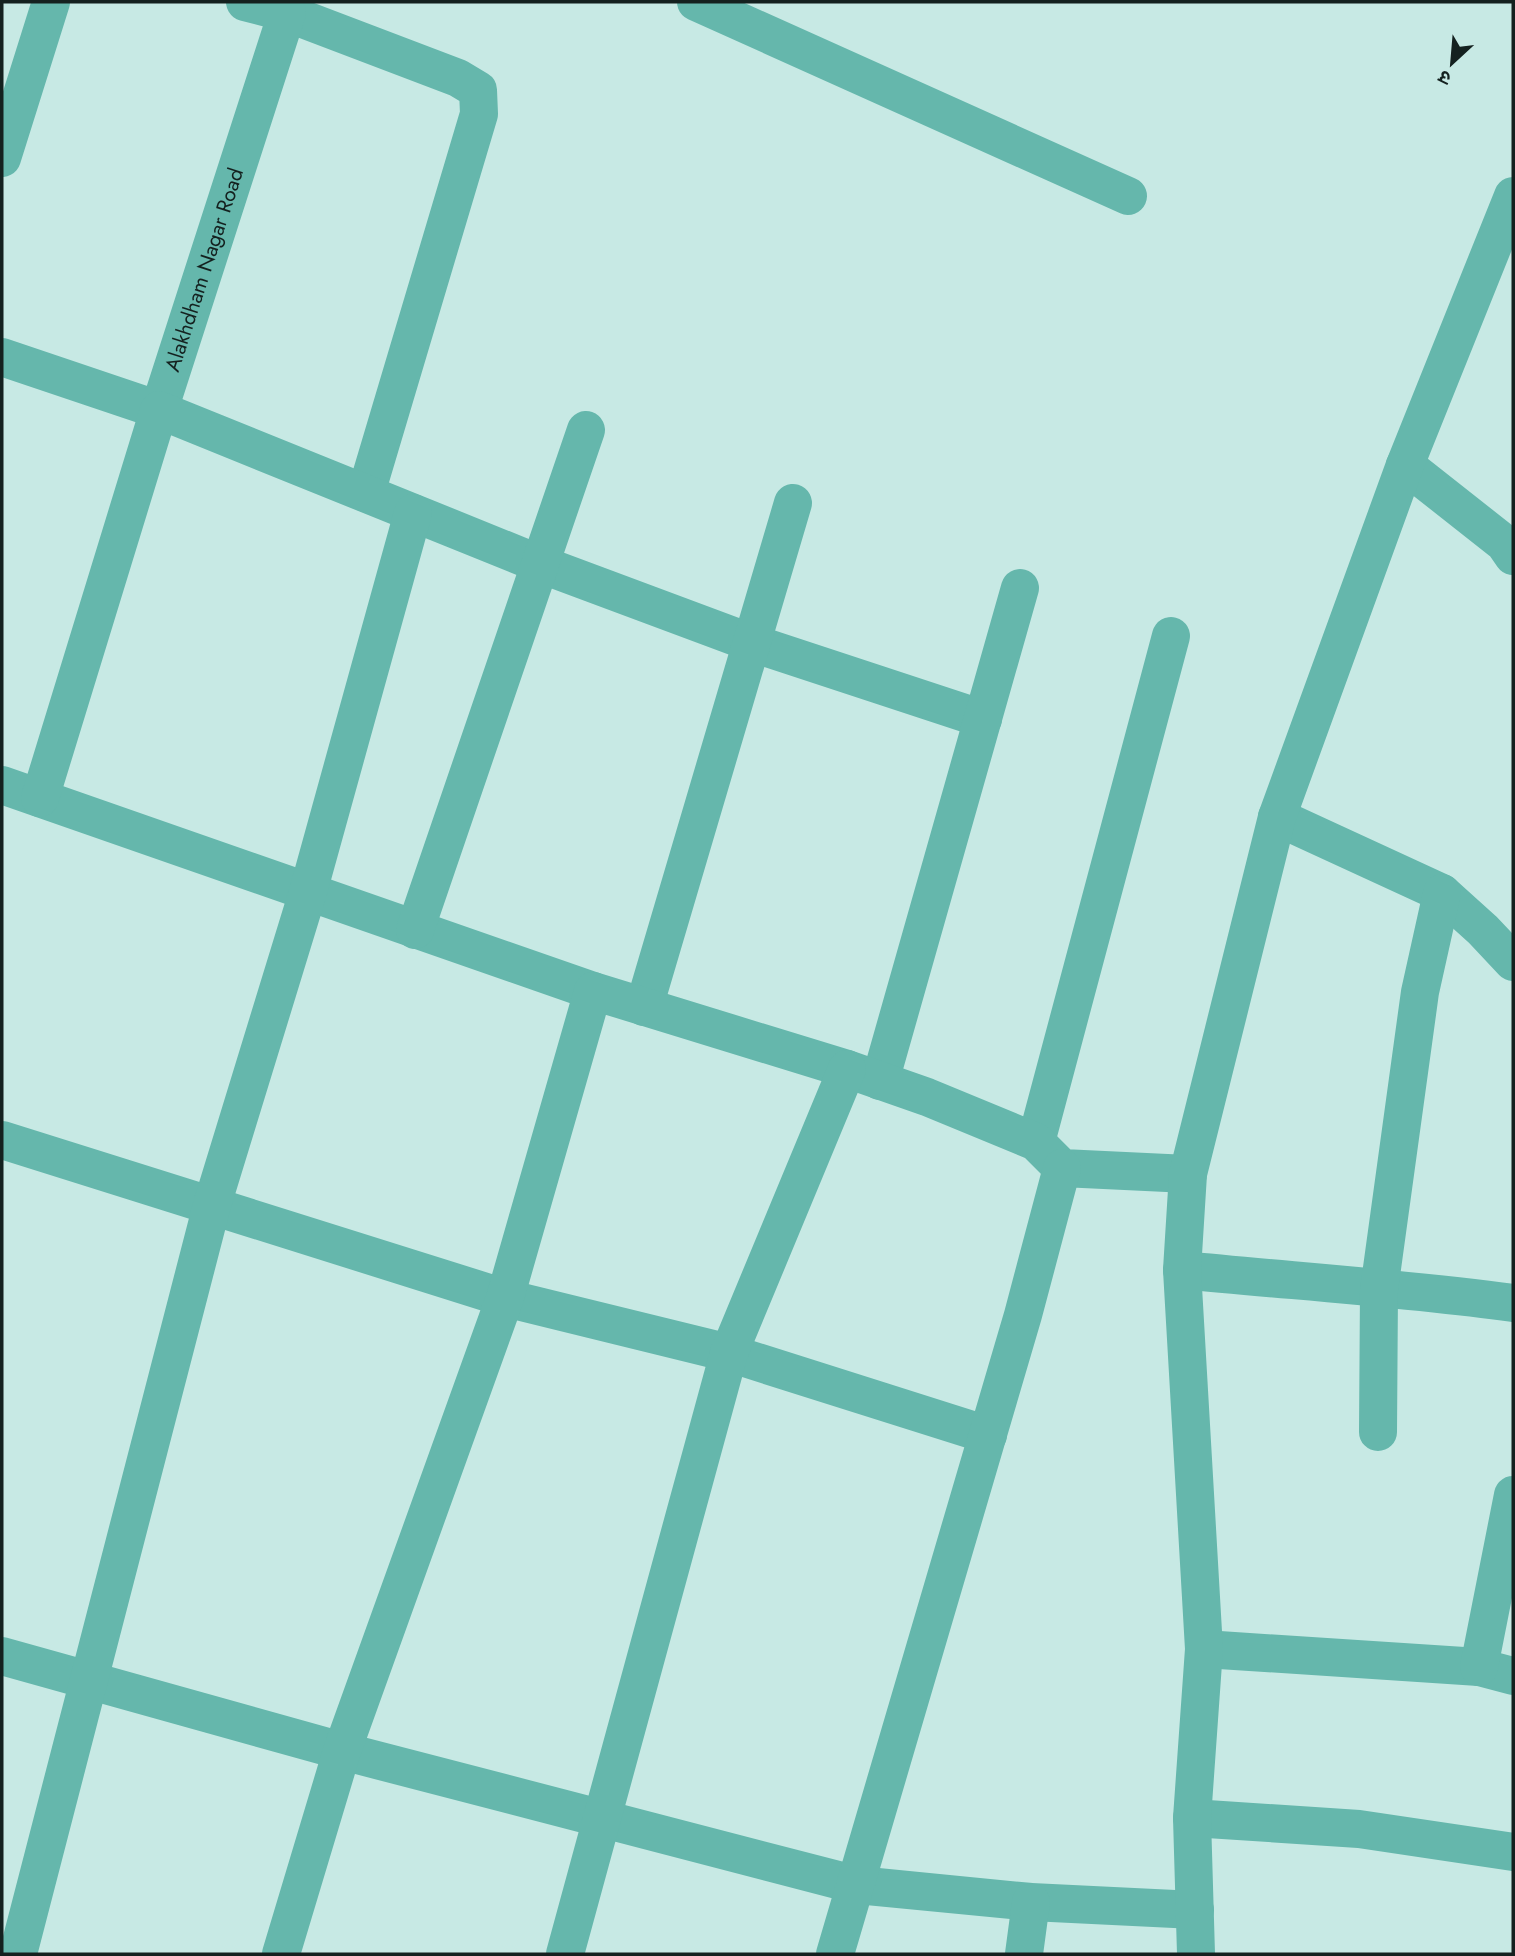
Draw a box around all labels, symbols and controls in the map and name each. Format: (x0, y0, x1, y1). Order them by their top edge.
north arrow (1417, 28, 1487, 98)
text: उ (1433, 63, 1456, 92)
street label: Alakhdham Nagar Road (157, 164, 251, 375)

